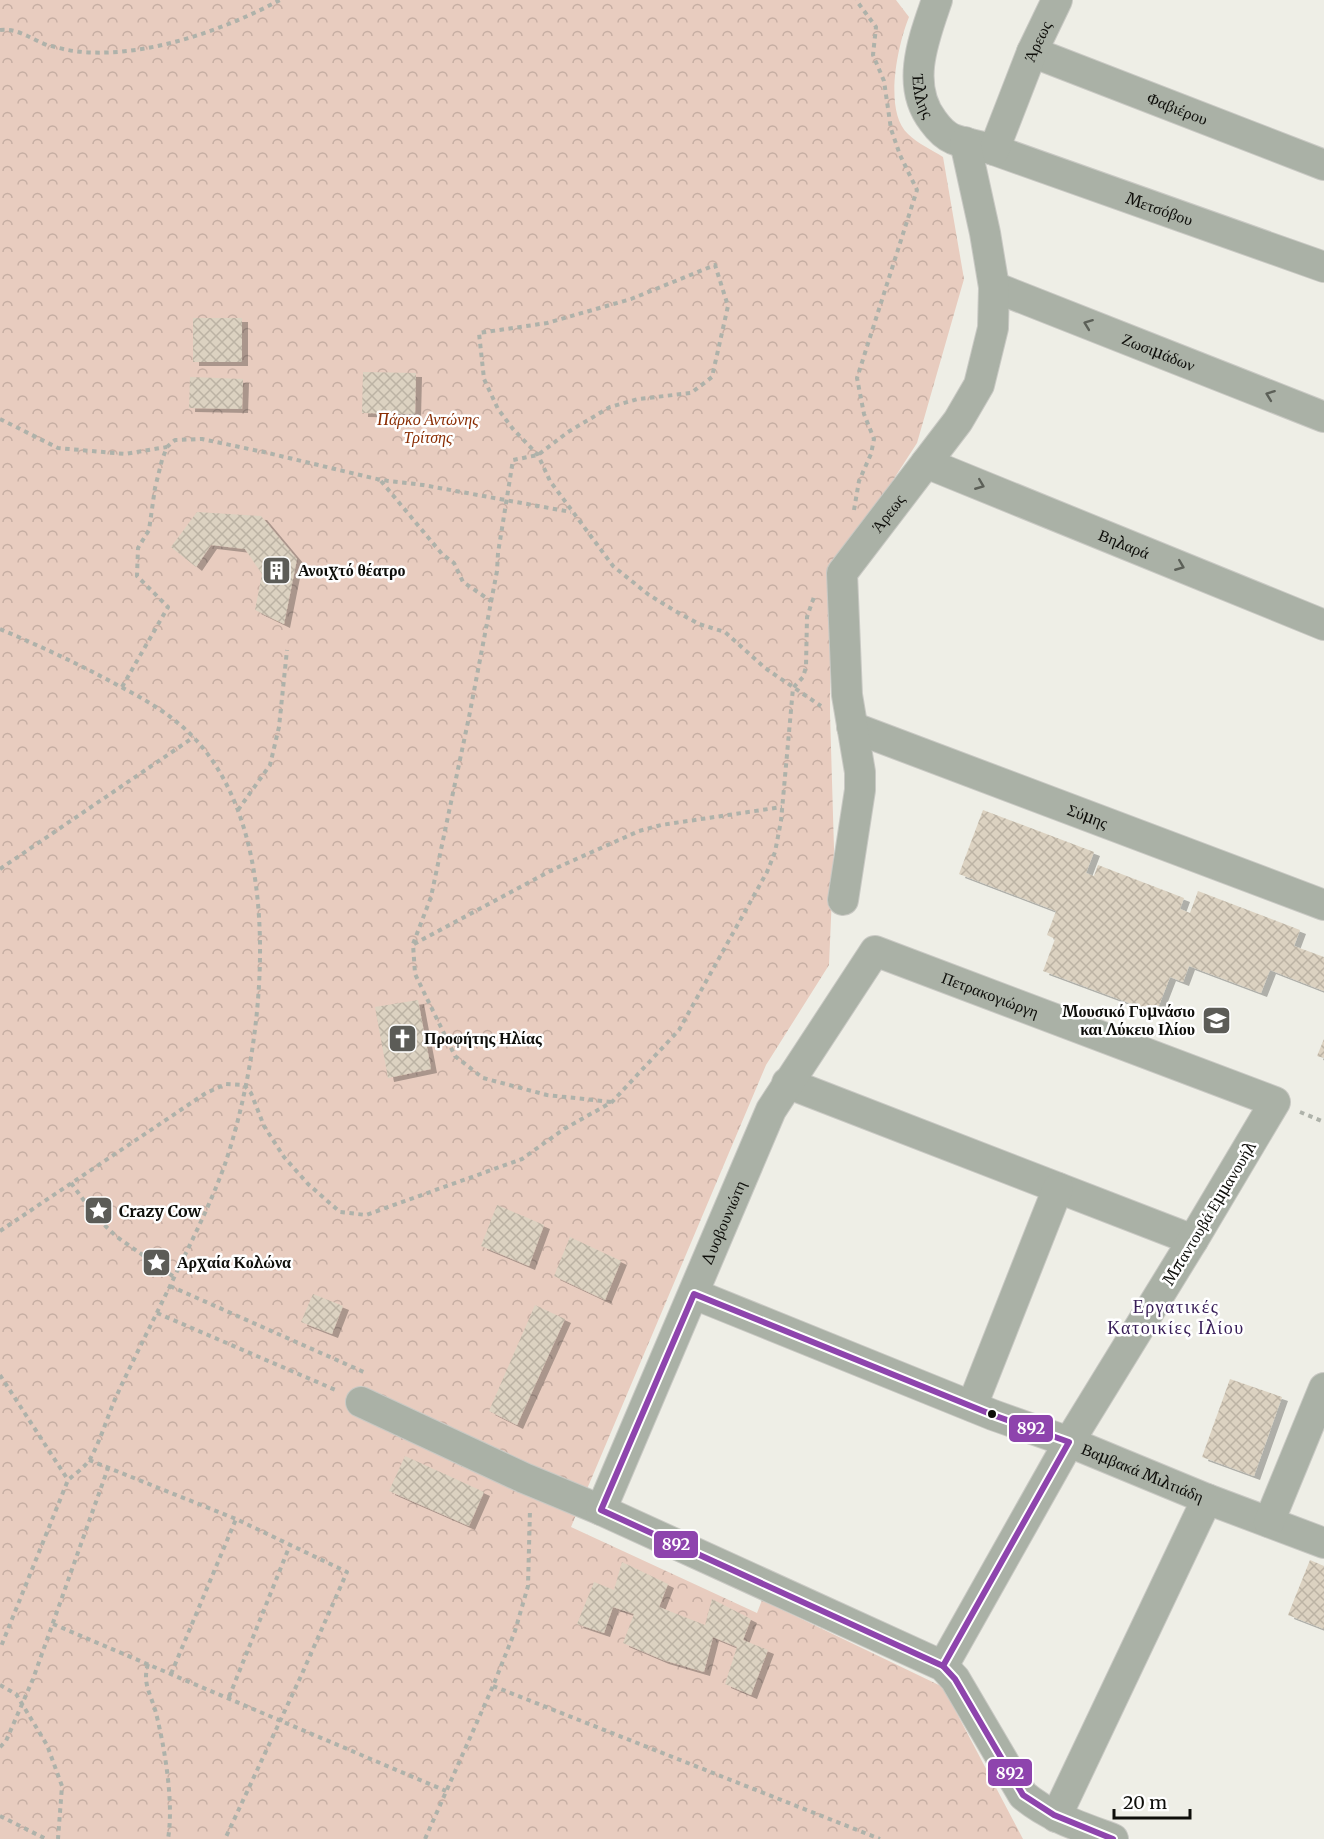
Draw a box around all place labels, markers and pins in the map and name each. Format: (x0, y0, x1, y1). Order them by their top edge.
building icon: Ανοιχτό θέατρο (261, 554, 293, 586)
place label: Ανοιχτό θέατρο (298, 560, 406, 580)
place label: Μουσικό Γυμνάσιο και Λύκειο Ιλίου (1062, 1001, 1195, 1039)
school or university icon: Μουσικό Γυμνάσιο και Λύκειο Ιλίου (1200, 1004, 1232, 1036)
church icon: Προφήτης Ηλίας (387, 1022, 419, 1054)
place label: Προφήτης Ηλίας (424, 1028, 542, 1048)
place icon: Crazy Cow (82, 1195, 114, 1227)
place label: Crazy Cow (119, 1201, 202, 1221)
place icon: Αρχαία Κολώνα (140, 1246, 172, 1278)
place label: Αρχαία Κολώνα (177, 1252, 291, 1272)
unlabelled marker (986, 1408, 998, 1420)

